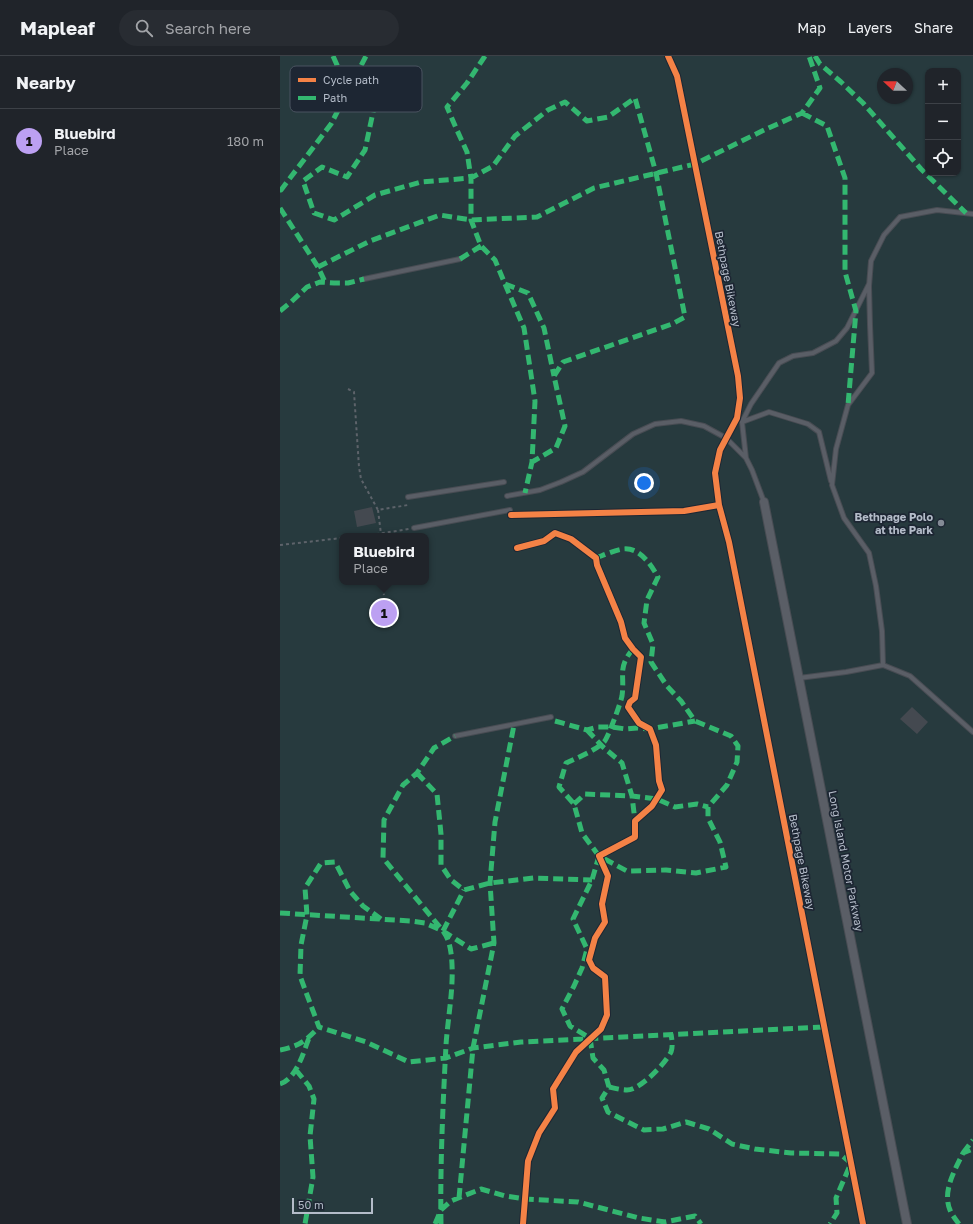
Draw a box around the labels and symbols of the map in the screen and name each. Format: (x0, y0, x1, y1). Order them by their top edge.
legend (290, 66, 422, 112)
north arrow (877, 68, 913, 104)
text: Cycle path (323, 73, 379, 86)
text: Path (323, 91, 347, 104)
street label: Bethpage Bikeway (713, 230, 744, 328)
your location (634, 473, 654, 493)
place label: Bethpage Polo at the Park (855, 510, 934, 536)
marker: Bethpage Polo at the Park (936, 518, 946, 528)
pin: 1 (371, 598, 397, 628)
street label: Long Island Motor Parkway (826, 789, 867, 932)
street label: Bethpage Bikeway (787, 813, 818, 911)
scale bar (292, 1196, 373, 1215)

